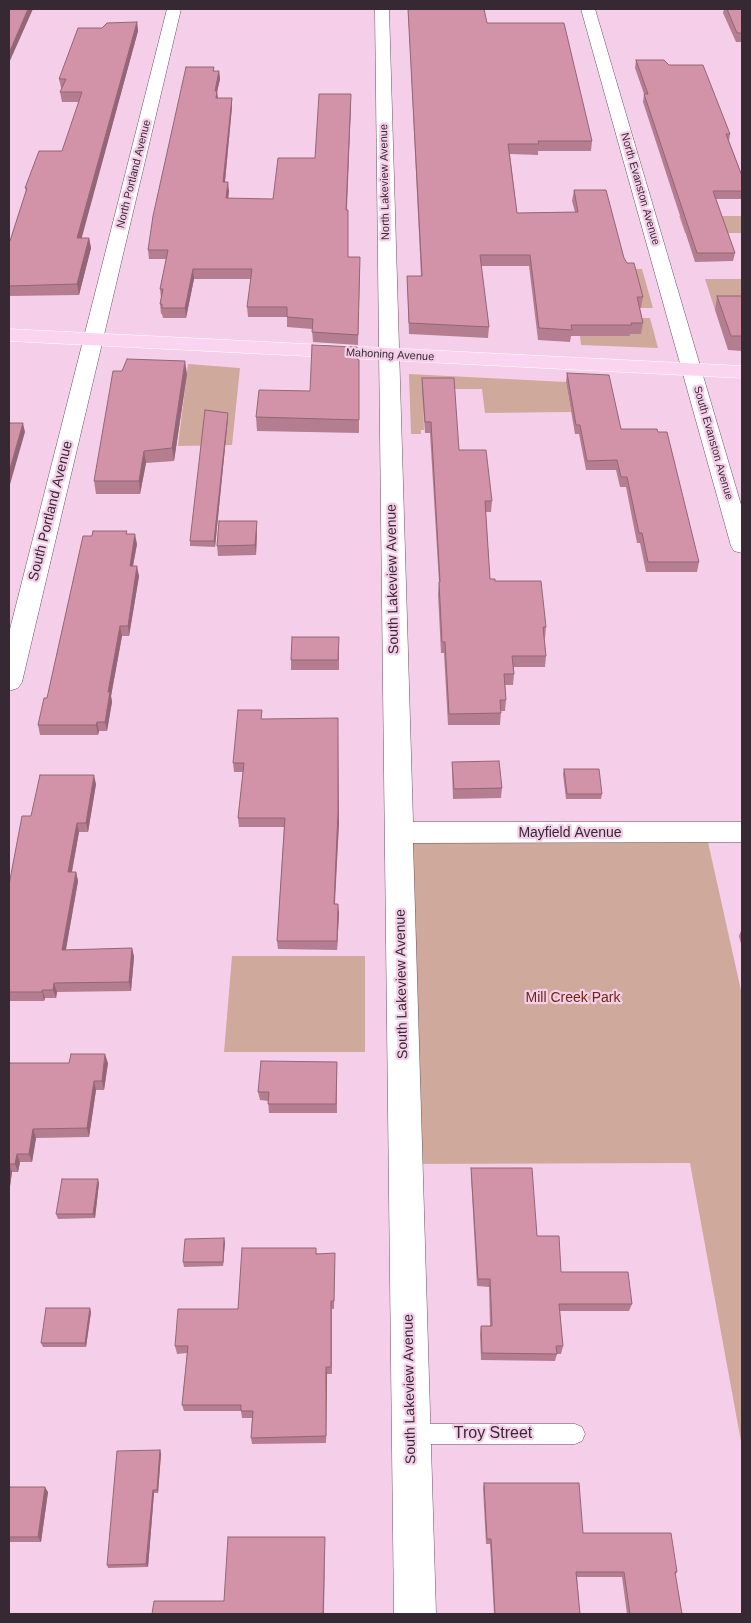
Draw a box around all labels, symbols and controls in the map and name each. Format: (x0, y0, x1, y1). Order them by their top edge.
street label: North Portland Avenue (114, 119, 154, 229)
street label: North Lakeview Avenue (377, 124, 393, 240)
street label: North Evanston Avenue (618, 131, 662, 247)
street label: Mahoning Avenue (345, 346, 435, 364)
street label: South Evanston Avenue (690, 385, 736, 501)
street label: South Portland Avenue (25, 439, 77, 583)
street label: South Lakeview Avenue (383, 504, 403, 654)
street label: Mayfield Avenue (518, 825, 622, 841)
street label: South Lakeview Avenue (392, 909, 412, 1059)
park label: Mill Creek Park (526, 990, 620, 1006)
street label: South Lakeview Avenue (400, 1314, 420, 1464)
street label: Troy Street (454, 1424, 532, 1444)

